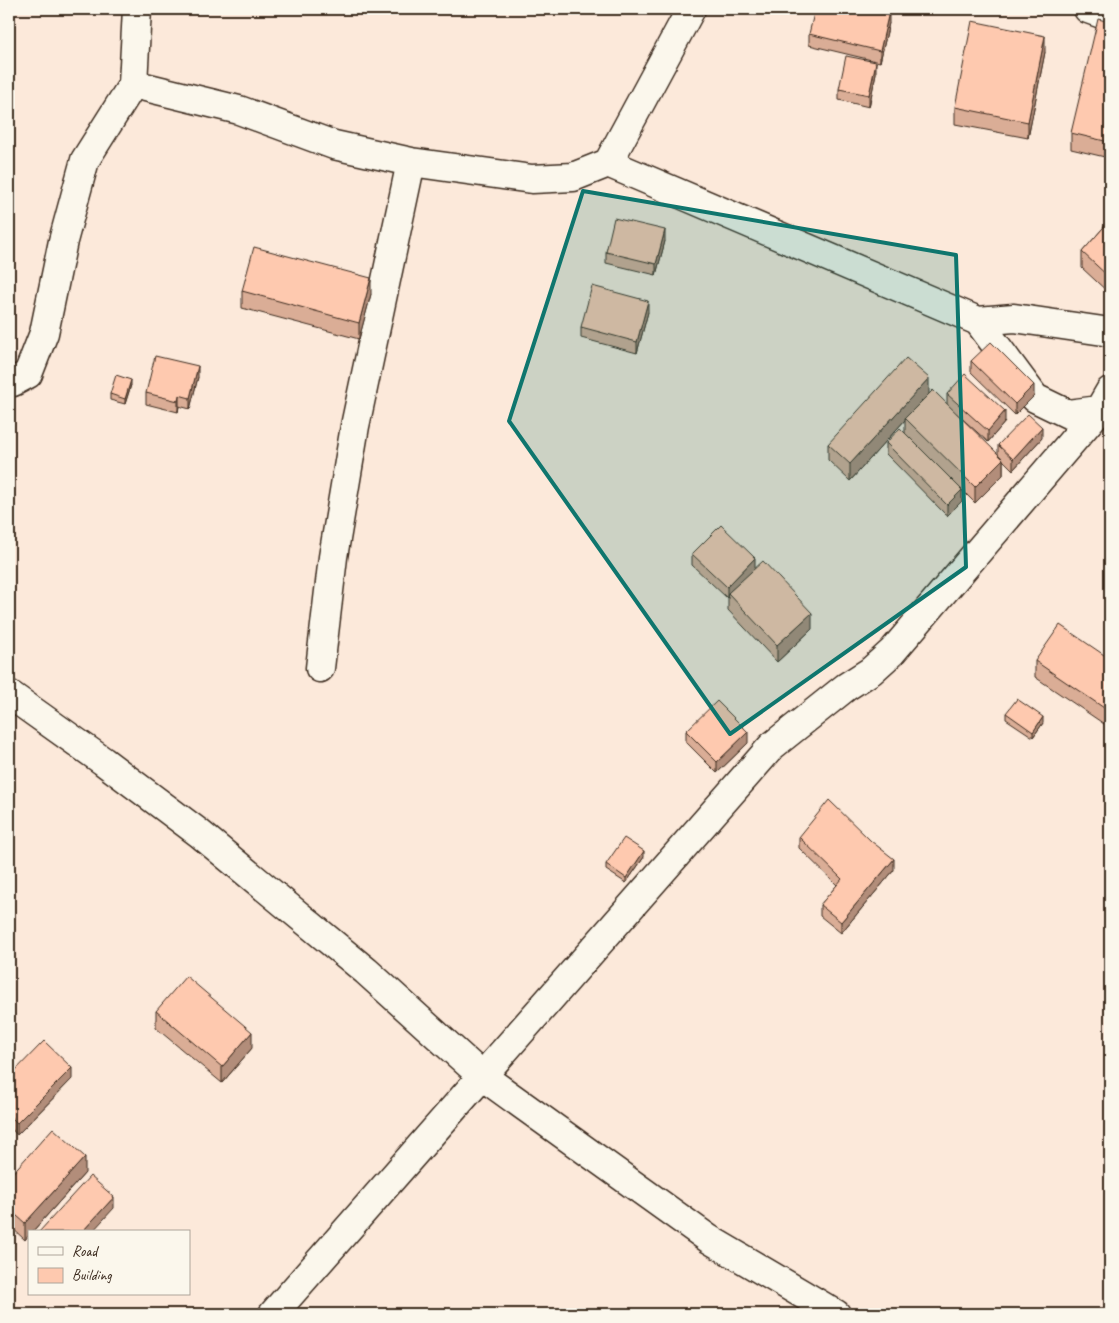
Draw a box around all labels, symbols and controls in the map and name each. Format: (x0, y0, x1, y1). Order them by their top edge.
legend (28, 1230, 190, 1296)
text: Road (72, 1242, 99, 1261)
text: Building (72, 1266, 112, 1285)

